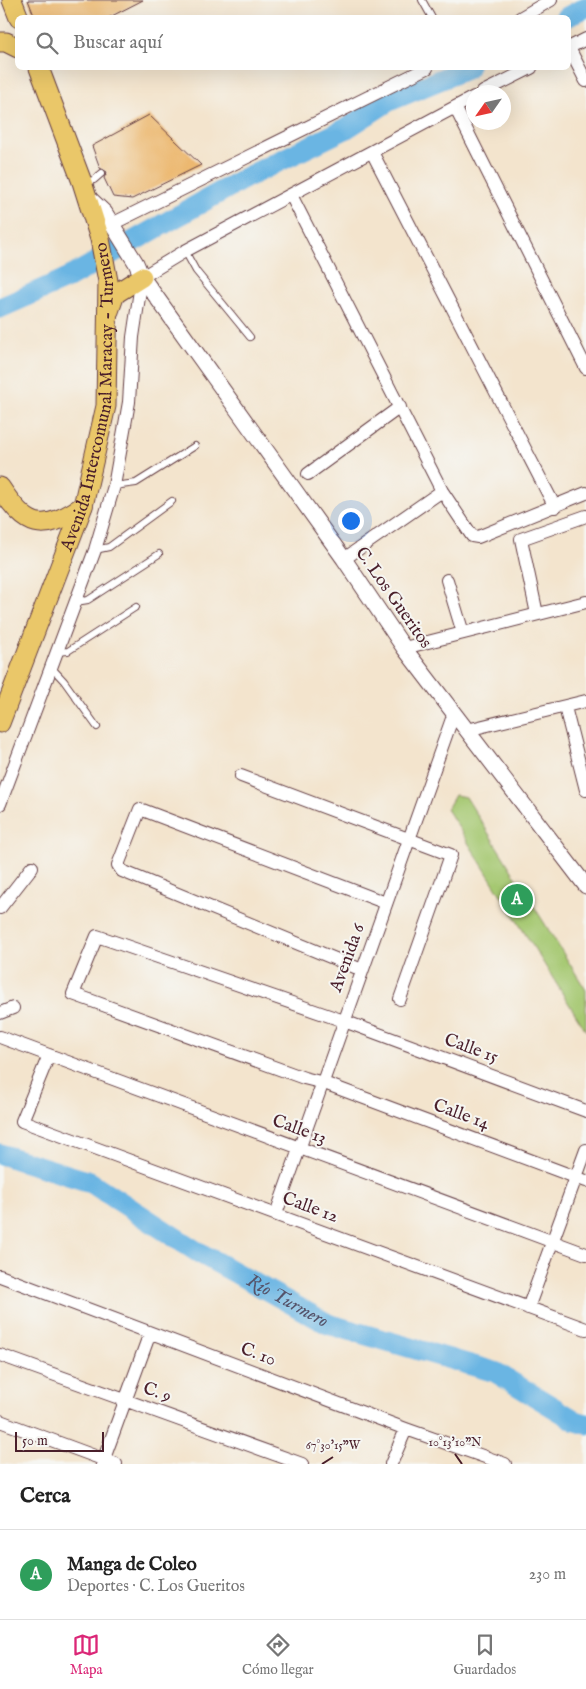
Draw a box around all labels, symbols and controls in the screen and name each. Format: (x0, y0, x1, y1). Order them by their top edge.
search box (15, 15, 571, 70)
icon: search (33, 29, 61, 57)
text: Buscar aquí (73, 31, 162, 55)
north arrow (466, 85, 511, 130)
street label: Avenida Intercomunal Maracay - Turmero (55, 240, 120, 555)
your location (338, 508, 364, 534)
street label: C. Los Gueritos (349, 543, 437, 653)
pin: A (501, 881, 533, 919)
street label: Avenida 6 (325, 920, 371, 996)
street label: Calle 15 (441, 1029, 502, 1070)
street label: Calle 14 (430, 1094, 492, 1136)
street label: Calle 13 (269, 1110, 329, 1150)
street label: Calle 12 (279, 1187, 341, 1229)
water label: Río Turmero (242, 1269, 332, 1334)
street label: C. 10 (237, 1338, 279, 1372)
street label: C. 9 (140, 1377, 174, 1409)
scale bar (15, 1429, 104, 1452)
text: 50 m (22, 1432, 48, 1450)
text: 10°13'10"N (428, 1435, 482, 1450)
text: 67°30'15"W (306, 1438, 361, 1453)
text: Cerca (20, 1483, 70, 1510)
text: Manga de Coleo (67, 1553, 197, 1577)
text: A (31, 1565, 41, 1585)
text: 230 m (529, 1565, 566, 1585)
text: Deportes · C. Los Gueritos (67, 1577, 245, 1597)
tab: Mapa (70, 1631, 103, 1679)
tab: Cómo llegar (242, 1631, 314, 1679)
tab: Guardados (453, 1631, 516, 1679)

